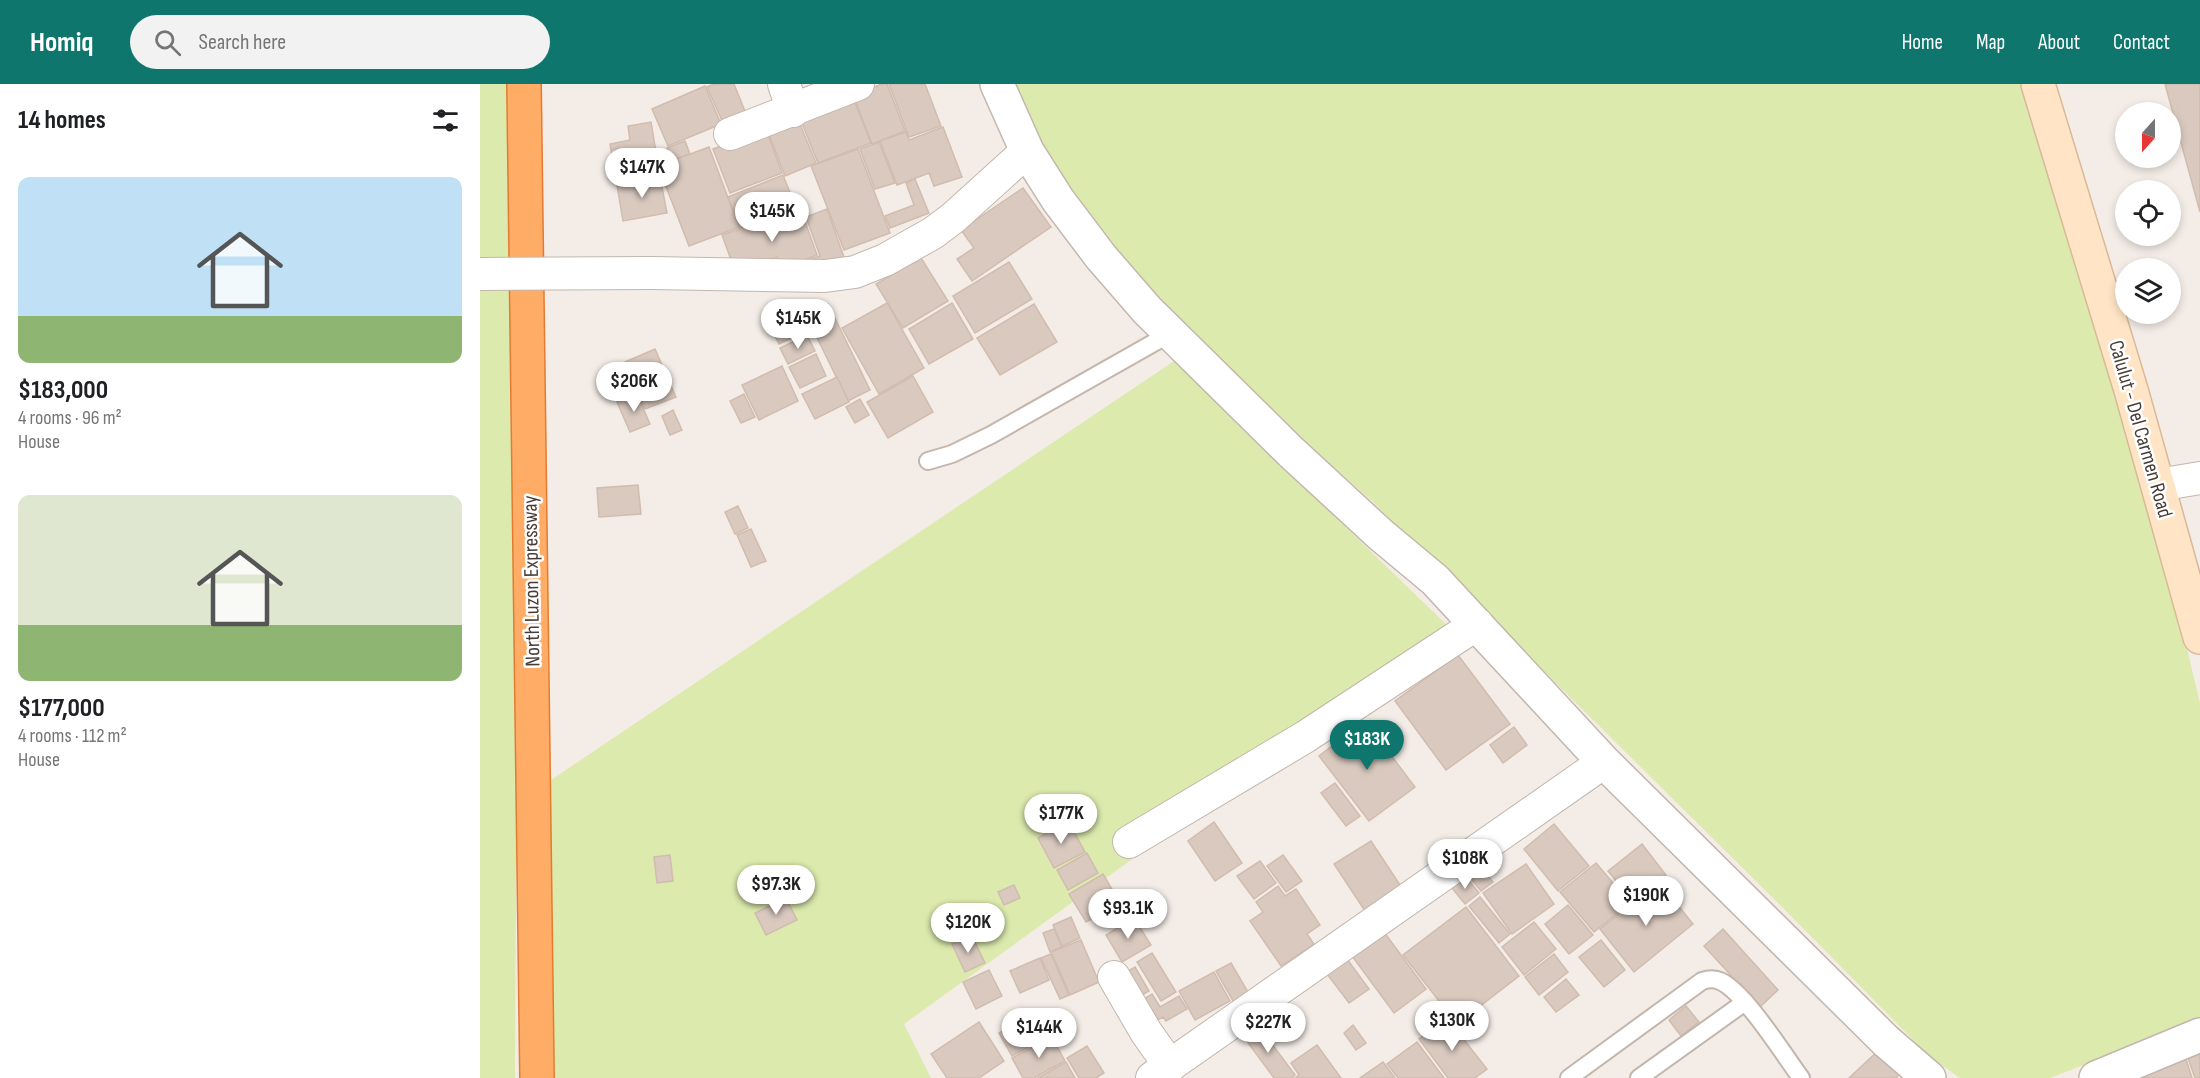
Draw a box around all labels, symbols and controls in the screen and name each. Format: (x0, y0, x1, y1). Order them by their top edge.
search box (130, 15, 550, 69)
text: Homiq (30, 26, 94, 59)
icon: search (151, 26, 184, 59)
text: Search here (199, 29, 286, 56)
text: Home (1902, 30, 1943, 55)
text: Map (1976, 30, 2005, 55)
text: About (2038, 30, 2080, 55)
text: Contact (2113, 30, 2170, 55)
north arrow (2115, 102, 2181, 168)
map controls (2115, 102, 2181, 324)
icon: filters (429, 104, 462, 137)
text: 14 homes (18, 105, 106, 136)
pin: $147K (600, 148, 684, 199)
text: $147K (619, 155, 665, 179)
button: locate (2115, 180, 2181, 246)
pin: $145K (730, 192, 814, 243)
text: $145K (749, 199, 795, 223)
icon: home (186, 216, 294, 324)
button: layers (2115, 258, 2181, 324)
pin: $145K (756, 299, 840, 350)
text: $145K (775, 306, 821, 330)
street label: Calulut - Del Carmen Road (2103, 338, 2178, 521)
pin: $206K (592, 362, 676, 413)
text: $206K (610, 369, 658, 393)
text: $183,000 (18, 375, 108, 406)
text: 4 rooms · 96 m² (18, 406, 122, 430)
text: House (18, 430, 60, 454)
street label: North Luzon Expressway (518, 495, 545, 667)
icon: home (186, 534, 294, 642)
text: $177,000 (18, 693, 105, 724)
pin: $183K (1325, 720, 1409, 771)
text: 4 rooms · 112 m² (18, 724, 127, 748)
text: $183K (1344, 727, 1390, 751)
text: House (18, 748, 60, 772)
pin: $177K (1019, 794, 1103, 845)
text: $177K (1038, 801, 1084, 825)
pin: $108K (1423, 839, 1507, 890)
text: $108K (1442, 846, 1488, 870)
pin: $97.3K (727, 865, 825, 916)
text: $97.3K (751, 872, 801, 896)
pin: $190K (1604, 876, 1688, 927)
text: $190K (1623, 883, 1669, 907)
pin: $93.1K (1079, 889, 1177, 940)
text: $93.1K (1102, 896, 1154, 920)
pin: $120K (926, 903, 1010, 954)
text: $120K (945, 910, 991, 934)
pin: $130K (1410, 1001, 1494, 1052)
pin: $227K (1226, 1003, 1310, 1054)
pin: $144K (997, 1008, 1081, 1059)
text: $130K (1429, 1008, 1475, 1032)
text: $227K (1245, 1010, 1291, 1034)
text: $144K (1016, 1015, 1062, 1039)

